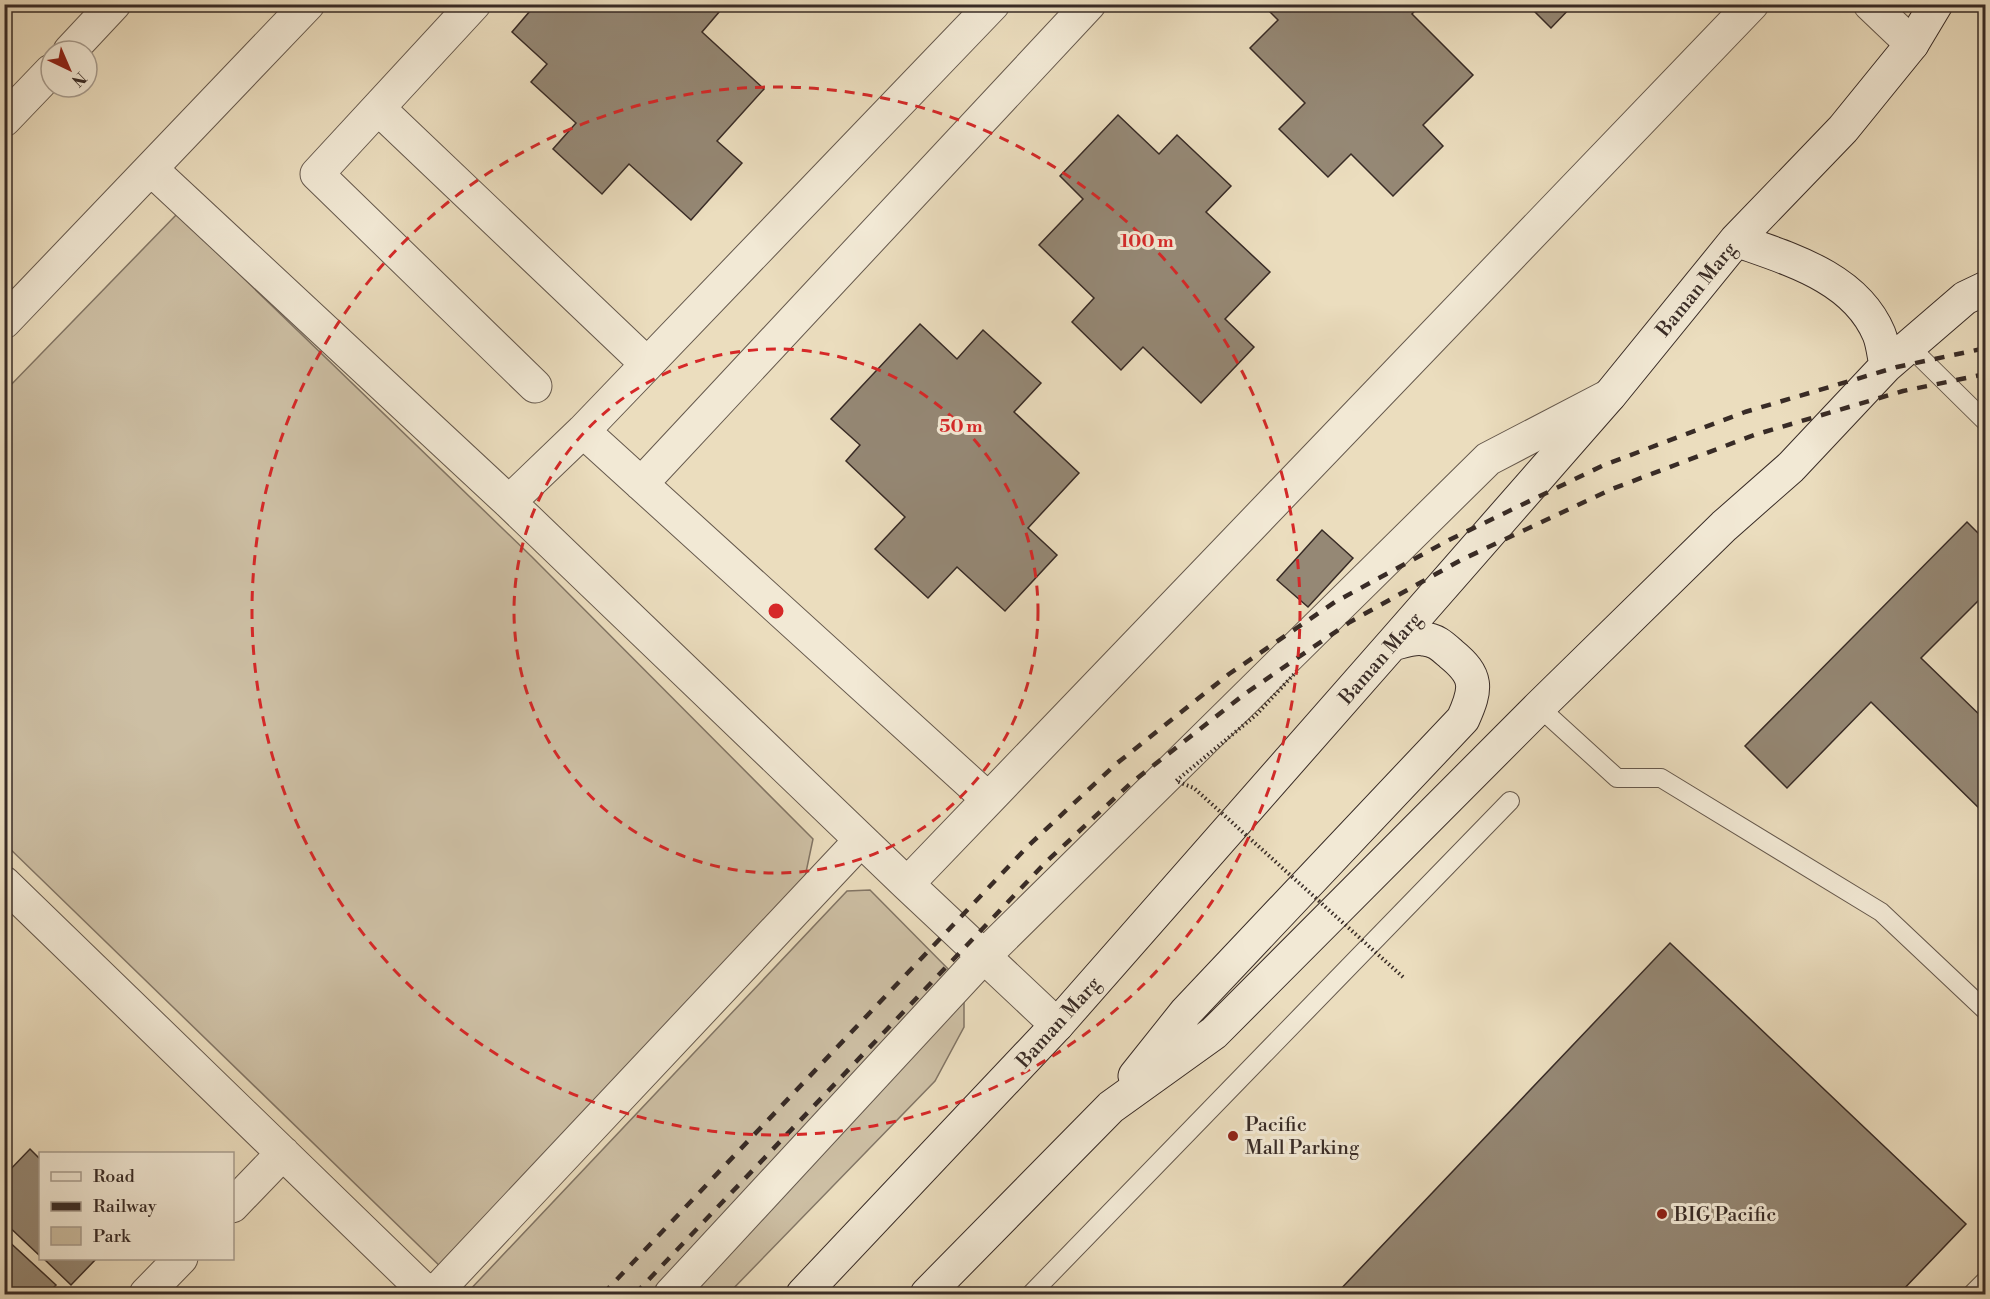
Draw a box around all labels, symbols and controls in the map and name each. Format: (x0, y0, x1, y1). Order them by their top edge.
north arrow (39, 39, 99, 99)
text: N (67, 67, 90, 91)
text: 100 m (1120, 230, 1174, 253)
street label: Baman Marg (1651, 237, 1743, 343)
text: 50 m (939, 415, 983, 438)
centre of rings (766, 601, 786, 621)
street label: Baman Marg (1333, 607, 1429, 711)
street label: Baman Marg (1011, 972, 1107, 1075)
place label: Pacific Mall Parking (1245, 1113, 1360, 1161)
marker: Pacific Mall Parking (1226, 1129, 1240, 1143)
legend (39, 1152, 234, 1260)
text: Road (93, 1165, 136, 1188)
text: Railway (93, 1195, 157, 1218)
place label: BIG Pacific (1673, 1203, 1776, 1228)
marker: BIG Pacific (1655, 1207, 1669, 1221)
text: Park (93, 1225, 132, 1248)

